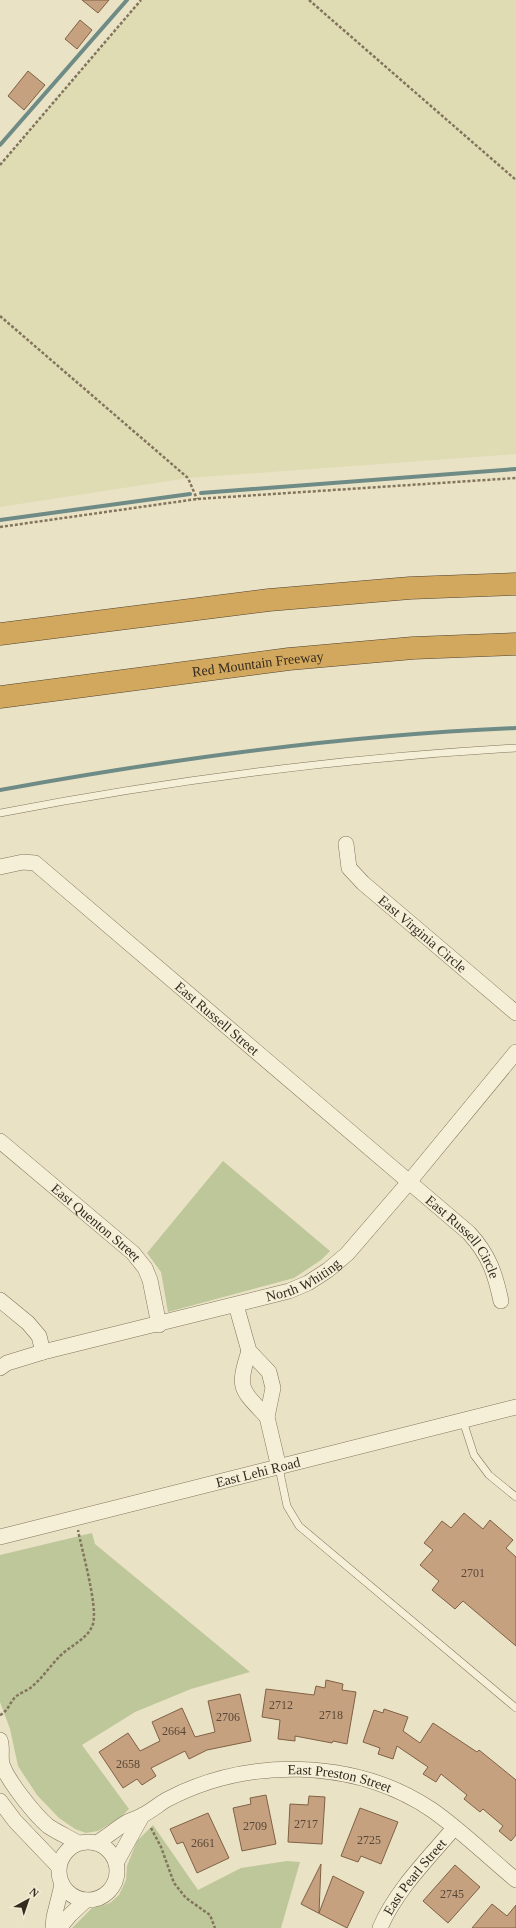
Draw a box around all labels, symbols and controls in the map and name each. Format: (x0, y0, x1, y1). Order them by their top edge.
street label: Red Mountain Freeway (191, 648, 324, 679)
street label: East Virginia Circle (376, 892, 470, 975)
street label: East Russell Street (172, 979, 262, 1058)
street label: East Quenton Street (49, 1180, 144, 1264)
street label: East Russell Circle (423, 1192, 502, 1280)
street label: North Whiting (264, 1255, 343, 1304)
street label: East Lehi Road (214, 1454, 302, 1490)
house number: 2701 (461, 1566, 485, 1580)
house number: 2712 (269, 1698, 293, 1712)
house number: 2718 (319, 1708, 343, 1722)
house number: 2706 (216, 1710, 240, 1724)
house number: 2664 (162, 1724, 186, 1738)
house number: 2658 (116, 1757, 140, 1771)
street label: East Preston Street (288, 1762, 394, 1795)
house number: 2717 (294, 1817, 318, 1831)
house number: 2709 (243, 1819, 267, 1833)
house number: 2725 (357, 1833, 381, 1847)
street label: East Pearl Street (380, 1835, 449, 1918)
house number: 2661 (191, 1836, 215, 1850)
north arrow (8, 1880, 48, 1920)
text: N (28, 1885, 41, 1900)
house number: 2745 (440, 1887, 464, 1901)

